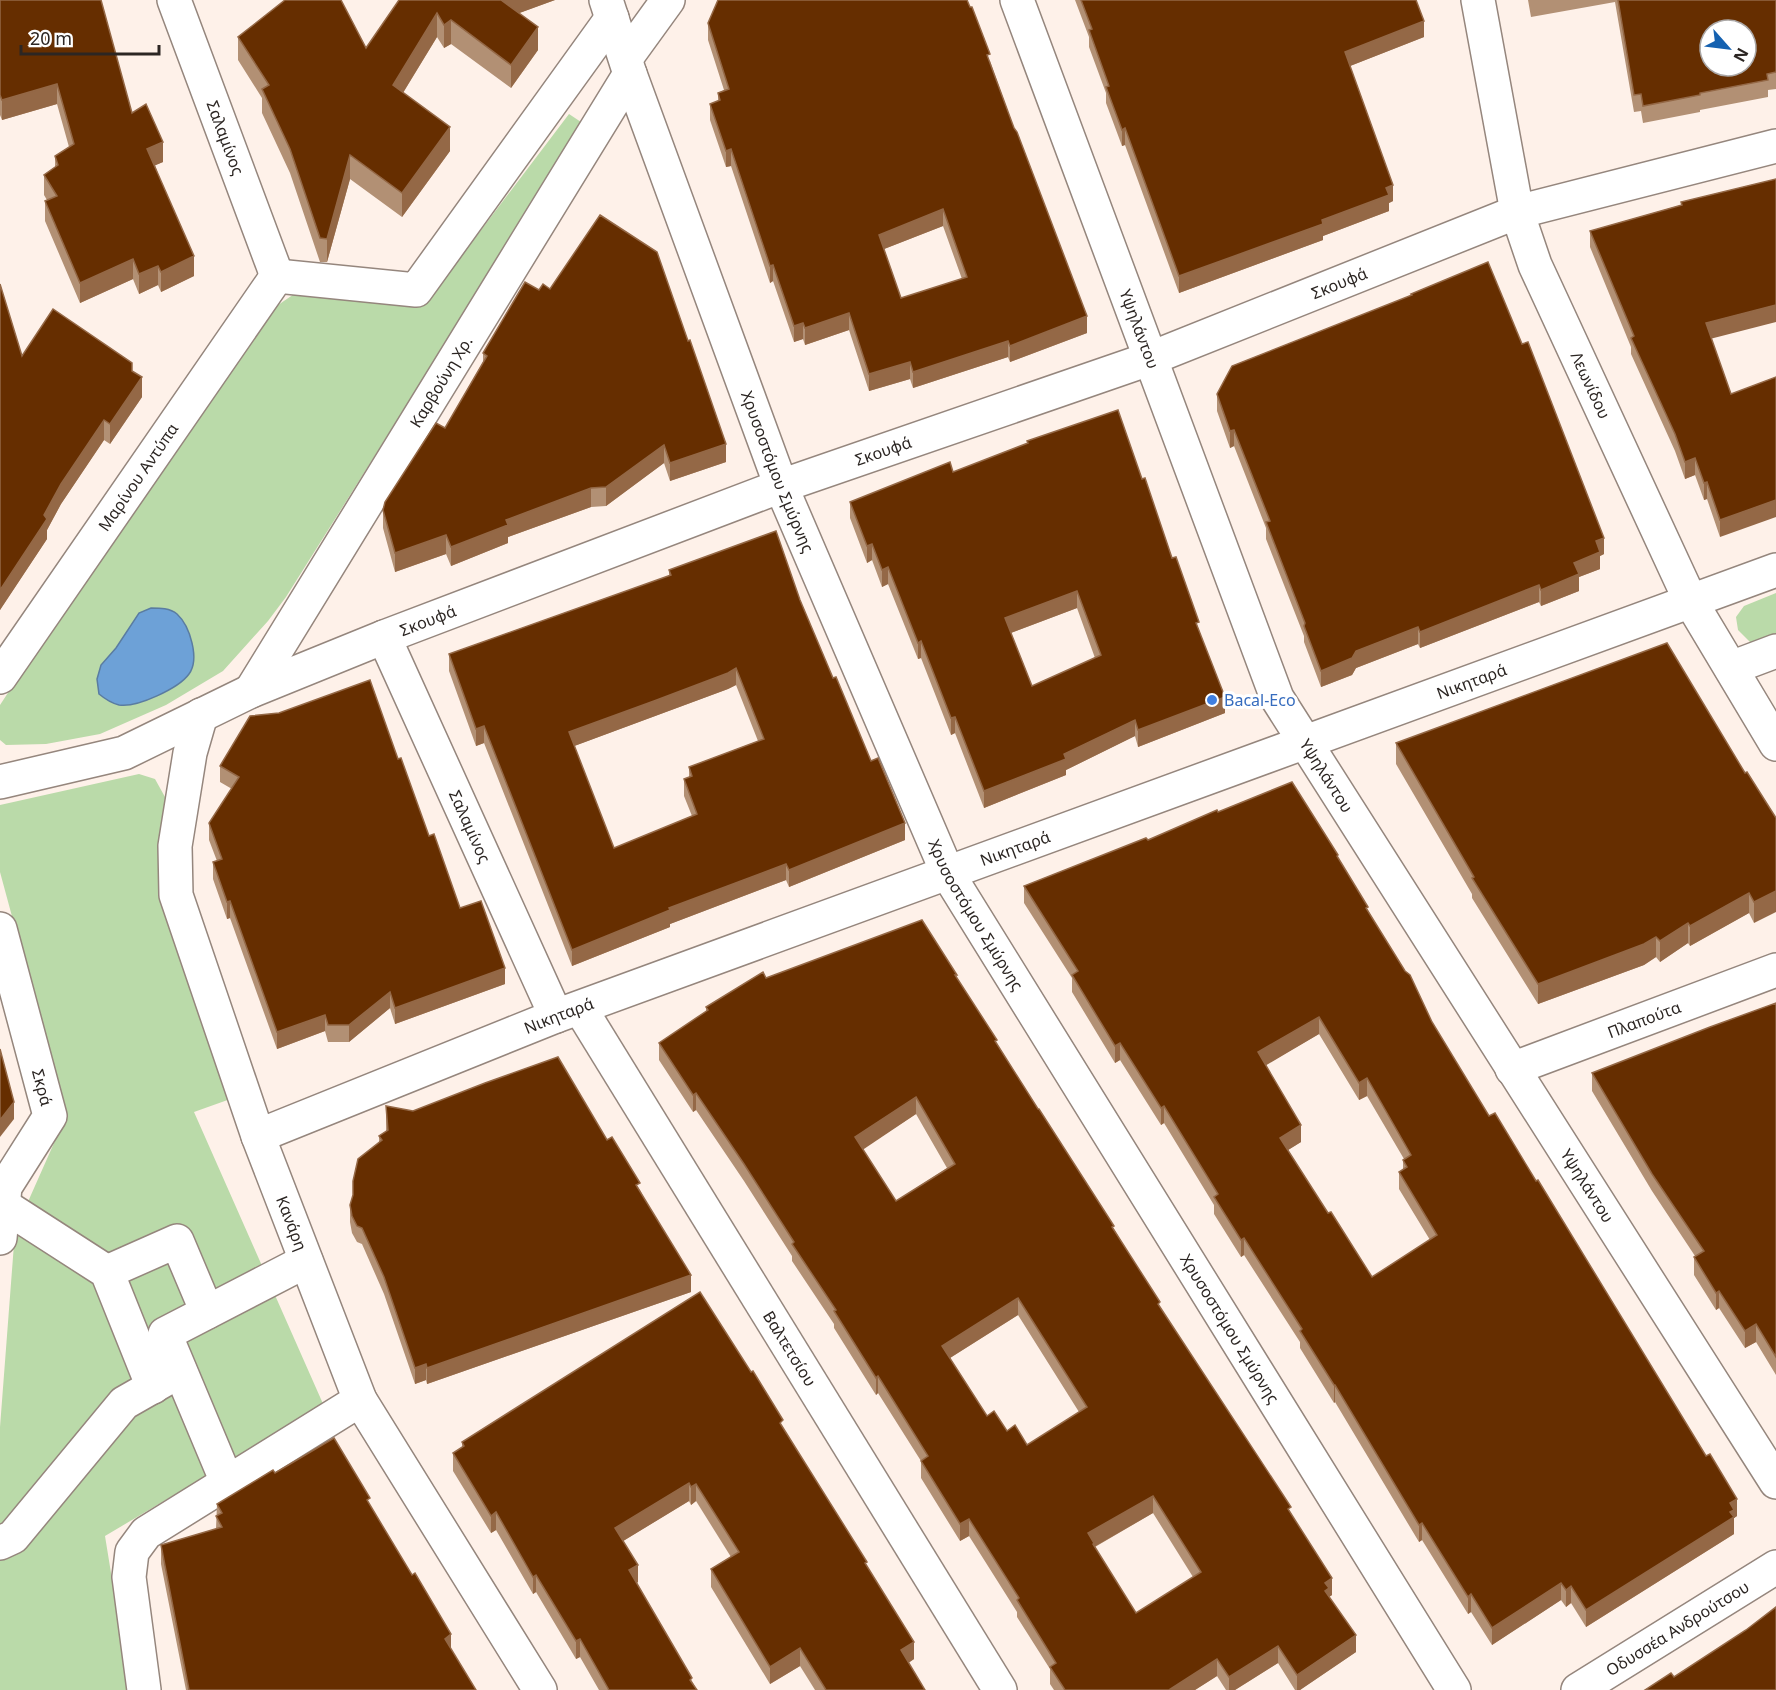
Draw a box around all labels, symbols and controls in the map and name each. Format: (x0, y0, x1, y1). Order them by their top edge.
scale bar (21, 18, 159, 56)
north arrow (1698, 18, 1758, 78)
text: 20 m (30, 26, 72, 50)
text: N (1728, 44, 1754, 66)
street label: Σαλαμίνος (201, 97, 249, 178)
street label: Σκουφά (1308, 262, 1370, 304)
street label: Υψηλάντου (1115, 286, 1164, 372)
street label: Καρβούνη Χρ. (404, 332, 478, 432)
street label: Λεωνίδου (1566, 348, 1616, 422)
street label: Χρυσοστόμου Σμύρνης (736, 388, 819, 556)
street label: Μαρίνου Αντύπα (93, 419, 183, 535)
street label: Σκουφά (852, 431, 914, 471)
street label: Σκουφά (396, 600, 459, 641)
street label: Νικηταρά (1434, 658, 1510, 704)
place label: Bacal-Eco (1224, 689, 1296, 711)
marker: Bacal-Eco (1205, 693, 1219, 707)
street label: Υψηλάντου (1295, 735, 1358, 817)
street label: Σαλαμίνος (444, 786, 496, 867)
street label: Νικηταρά (977, 825, 1053, 871)
street label: Χρυσοστόμου Σμύρνης (923, 836, 1029, 995)
street label: Νικηταρά (521, 992, 597, 1039)
street label: Πλαπούτα (1604, 996, 1684, 1043)
street label: Σκρά (27, 1067, 58, 1108)
street label: Υψηλάντου (1556, 1145, 1619, 1227)
street label: Κανάρη (271, 1193, 312, 1254)
street label: Χρυσοστόμου Σμύρνης (1175, 1250, 1285, 1408)
street label: Βαλτετσίου (758, 1307, 821, 1391)
street label: Οδυσσέα Ανδρούτσου (1602, 1575, 1753, 1681)

